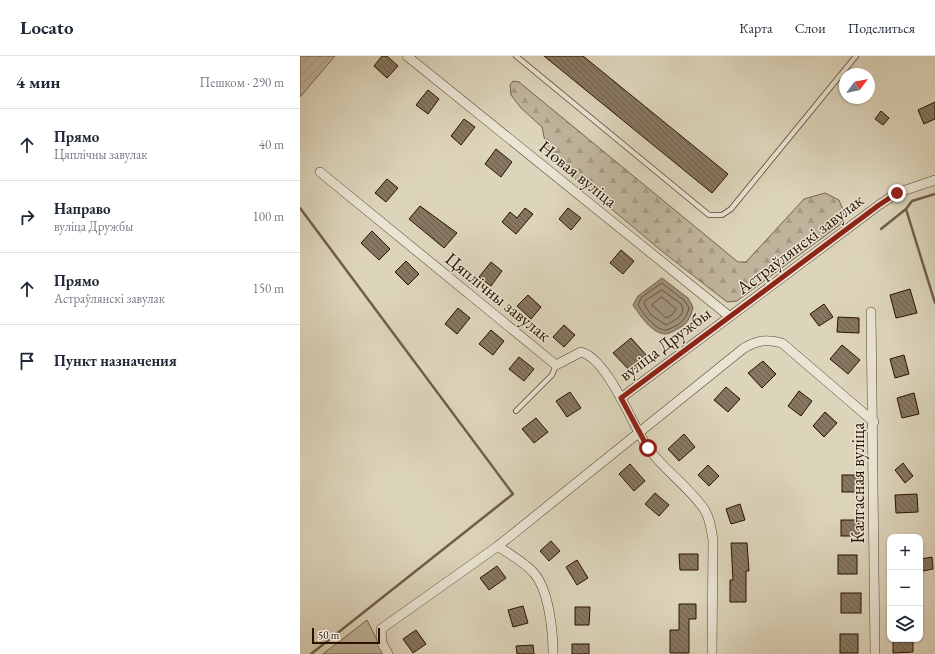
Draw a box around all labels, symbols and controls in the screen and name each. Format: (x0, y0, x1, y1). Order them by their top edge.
text: Locato (20, 15, 74, 40)
text: Карта (739, 19, 773, 37)
text: Слои (795, 19, 826, 37)
text: Поделиться (848, 19, 915, 37)
north arrow (839, 68, 875, 104)
text: 4 мин (16, 71, 60, 93)
text: Пешком · 290 m (200, 74, 284, 91)
text: Прямо (54, 127, 99, 146)
icon: ahead (16, 134, 38, 156)
street label: Новая вуліца (534, 135, 623, 213)
text: 40 m (259, 136, 284, 153)
text: Цяплічны завулак (54, 146, 148, 163)
route end (888, 184, 906, 202)
street label: Астраўлянскі завулак (731, 188, 868, 300)
text: Направо (54, 199, 111, 218)
icon: right (16, 206, 38, 228)
text: 100 m (253, 208, 284, 225)
text: вуліца Дружбы (54, 218, 133, 235)
street label: Цяплічны завулак (441, 247, 556, 347)
text: Прямо (54, 271, 99, 290)
icon: ahead (16, 278, 38, 300)
text: 150 m (253, 280, 284, 297)
text: Астраўлянскі завулак (54, 290, 165, 307)
street label: вуліца Дружбы (614, 301, 715, 386)
icon: arrive (16, 350, 38, 372)
text: Пункт назначения (54, 351, 177, 370)
street label: Калгасная вуліца (846, 422, 869, 543)
route start (639, 439, 657, 457)
map controls (887, 534, 923, 642)
button: + (887, 534, 923, 570)
button: − (887, 570, 923, 606)
button: layers (887, 606, 923, 642)
scale bar (312, 626, 380, 645)
text: 50 m (318, 628, 339, 642)

